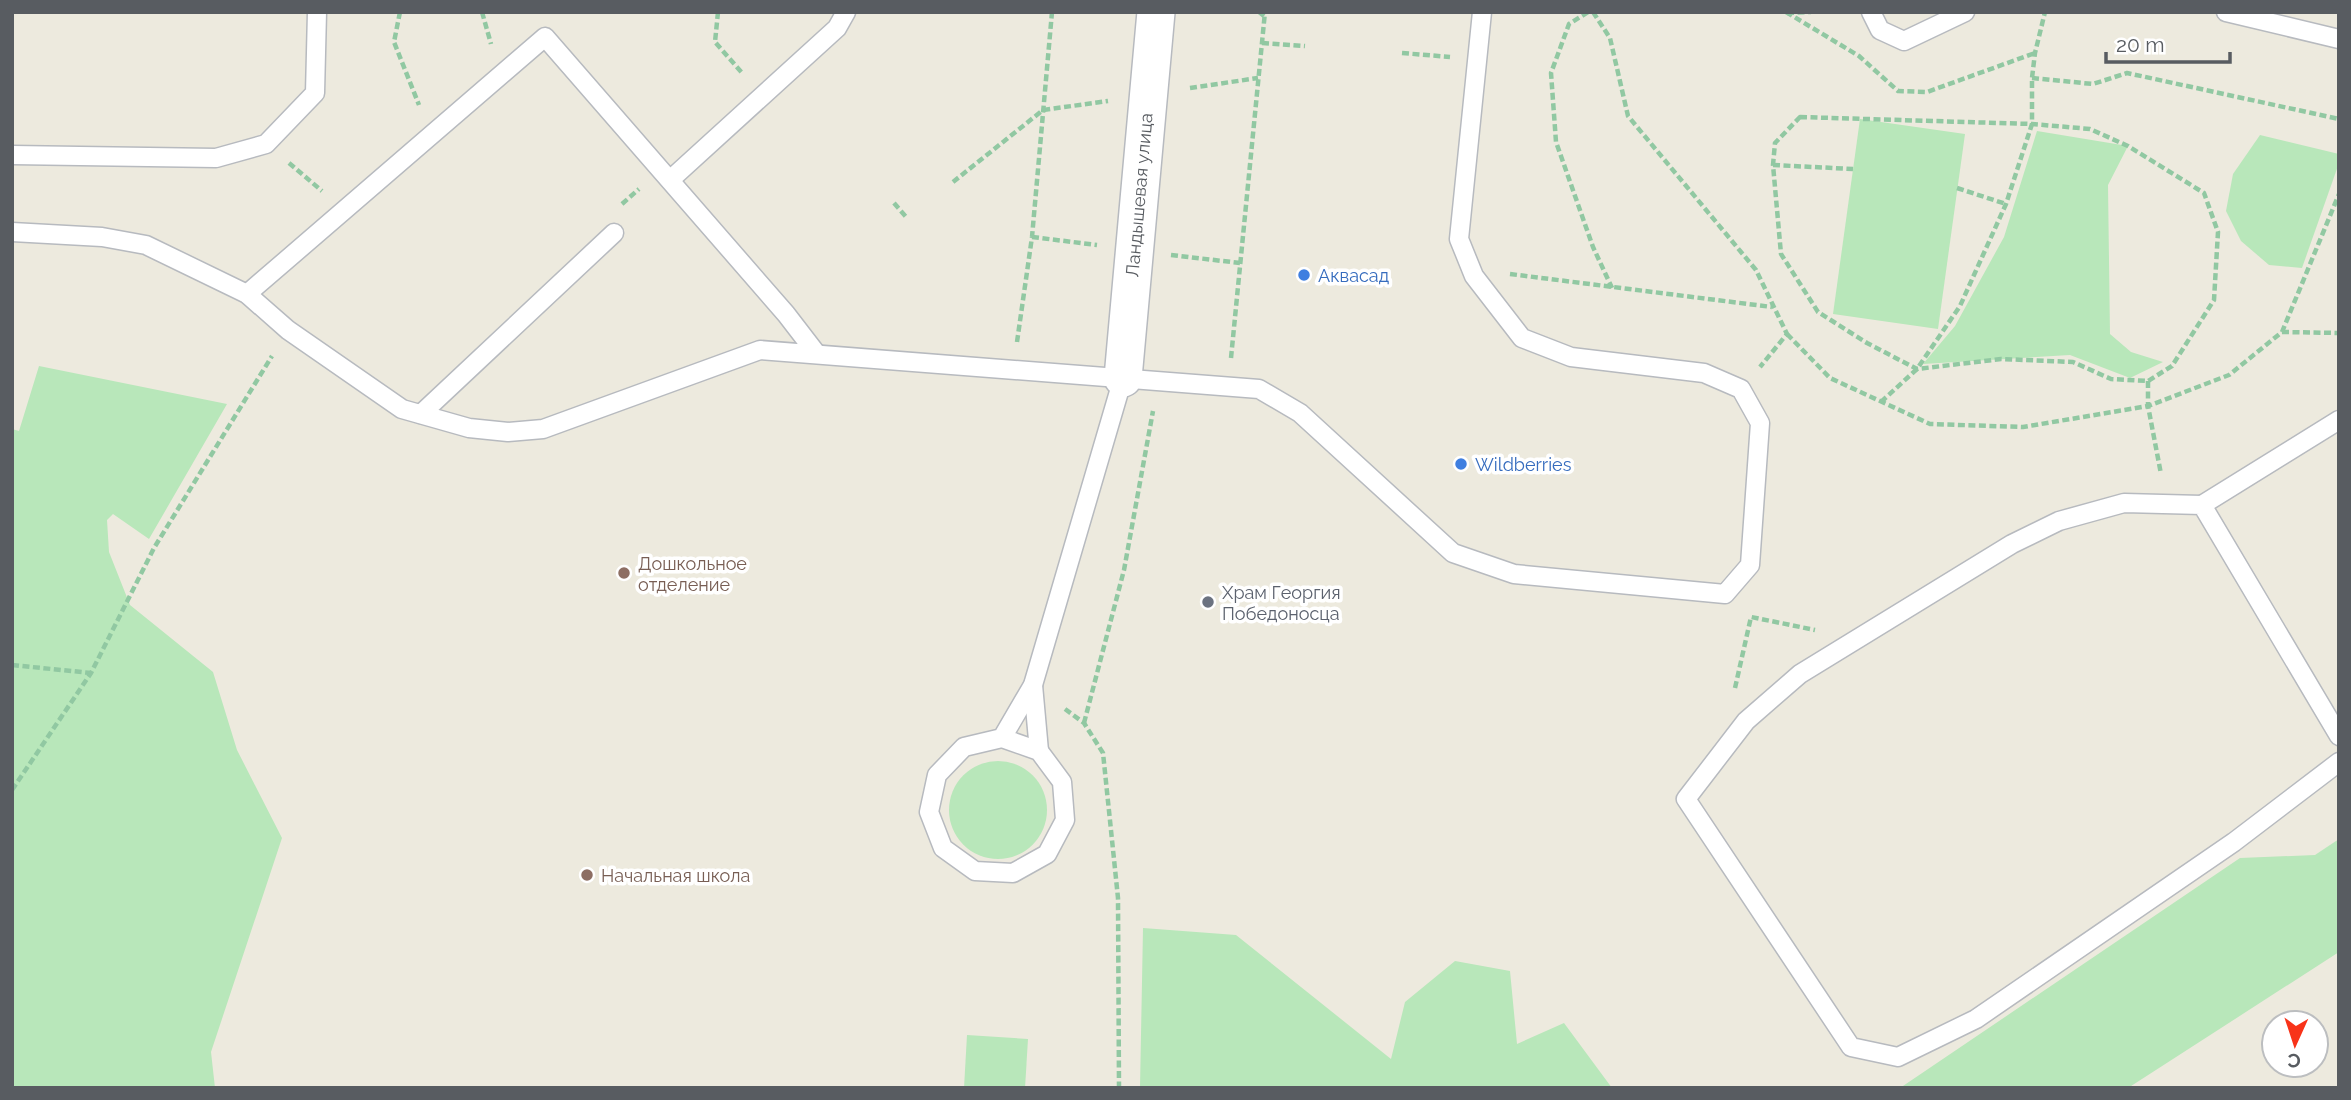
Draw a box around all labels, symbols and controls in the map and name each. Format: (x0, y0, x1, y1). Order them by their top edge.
scale bar (2106, 21, 2230, 65)
text: 20 m (2116, 32, 2164, 57)
street label: Ландышевая улица (1121, 112, 1157, 278)
place label: Аквасад (1318, 265, 1389, 286)
marker: Аквасад (1296, 267, 1312, 283)
place label: Wildberries (1475, 454, 1572, 475)
marker: Wildberries (1453, 456, 1469, 472)
place label: Дошкольное отделение (638, 553, 747, 595)
marker: Дошкольное отделение (616, 565, 632, 581)
place label: Храм Георгия Победоносца (1222, 582, 1340, 624)
marker: Храм Георгия Победоносца (1200, 594, 1216, 610)
place label: Начальная школа (601, 865, 750, 886)
marker: Начальная школа (579, 867, 595, 883)
north arrow (2260, 1009, 2330, 1079)
text: С (2287, 1050, 2301, 1072)

